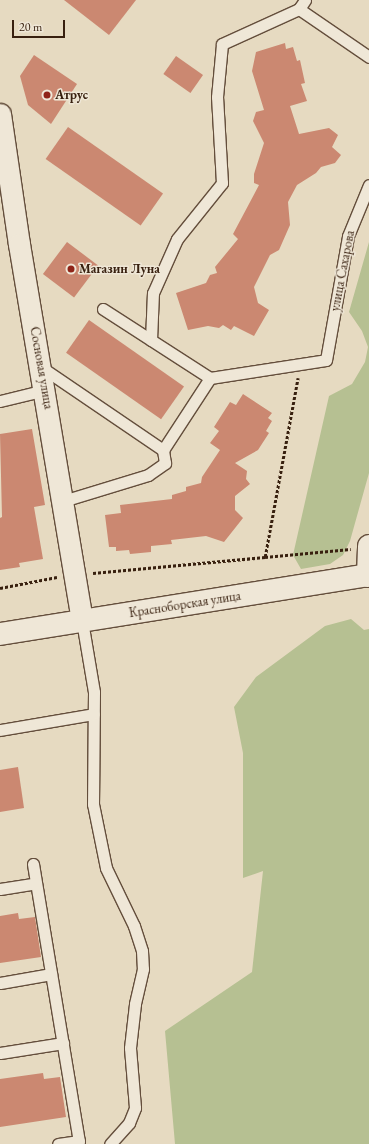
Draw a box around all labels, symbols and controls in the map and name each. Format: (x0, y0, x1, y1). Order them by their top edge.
scale bar (14, 12, 67, 38)
text: 20 m (19, 19, 42, 35)
place label: Атрус (55, 87, 88, 103)
marker: Атрус (42, 90, 52, 100)
street label: улица Сахарова (328, 229, 358, 313)
place label: Магазин Луна (79, 261, 160, 277)
marker: Магазин Луна (66, 264, 76, 274)
street label: Сосновая улица (26, 326, 56, 410)
street label: Красноборская улица (128, 588, 242, 622)

